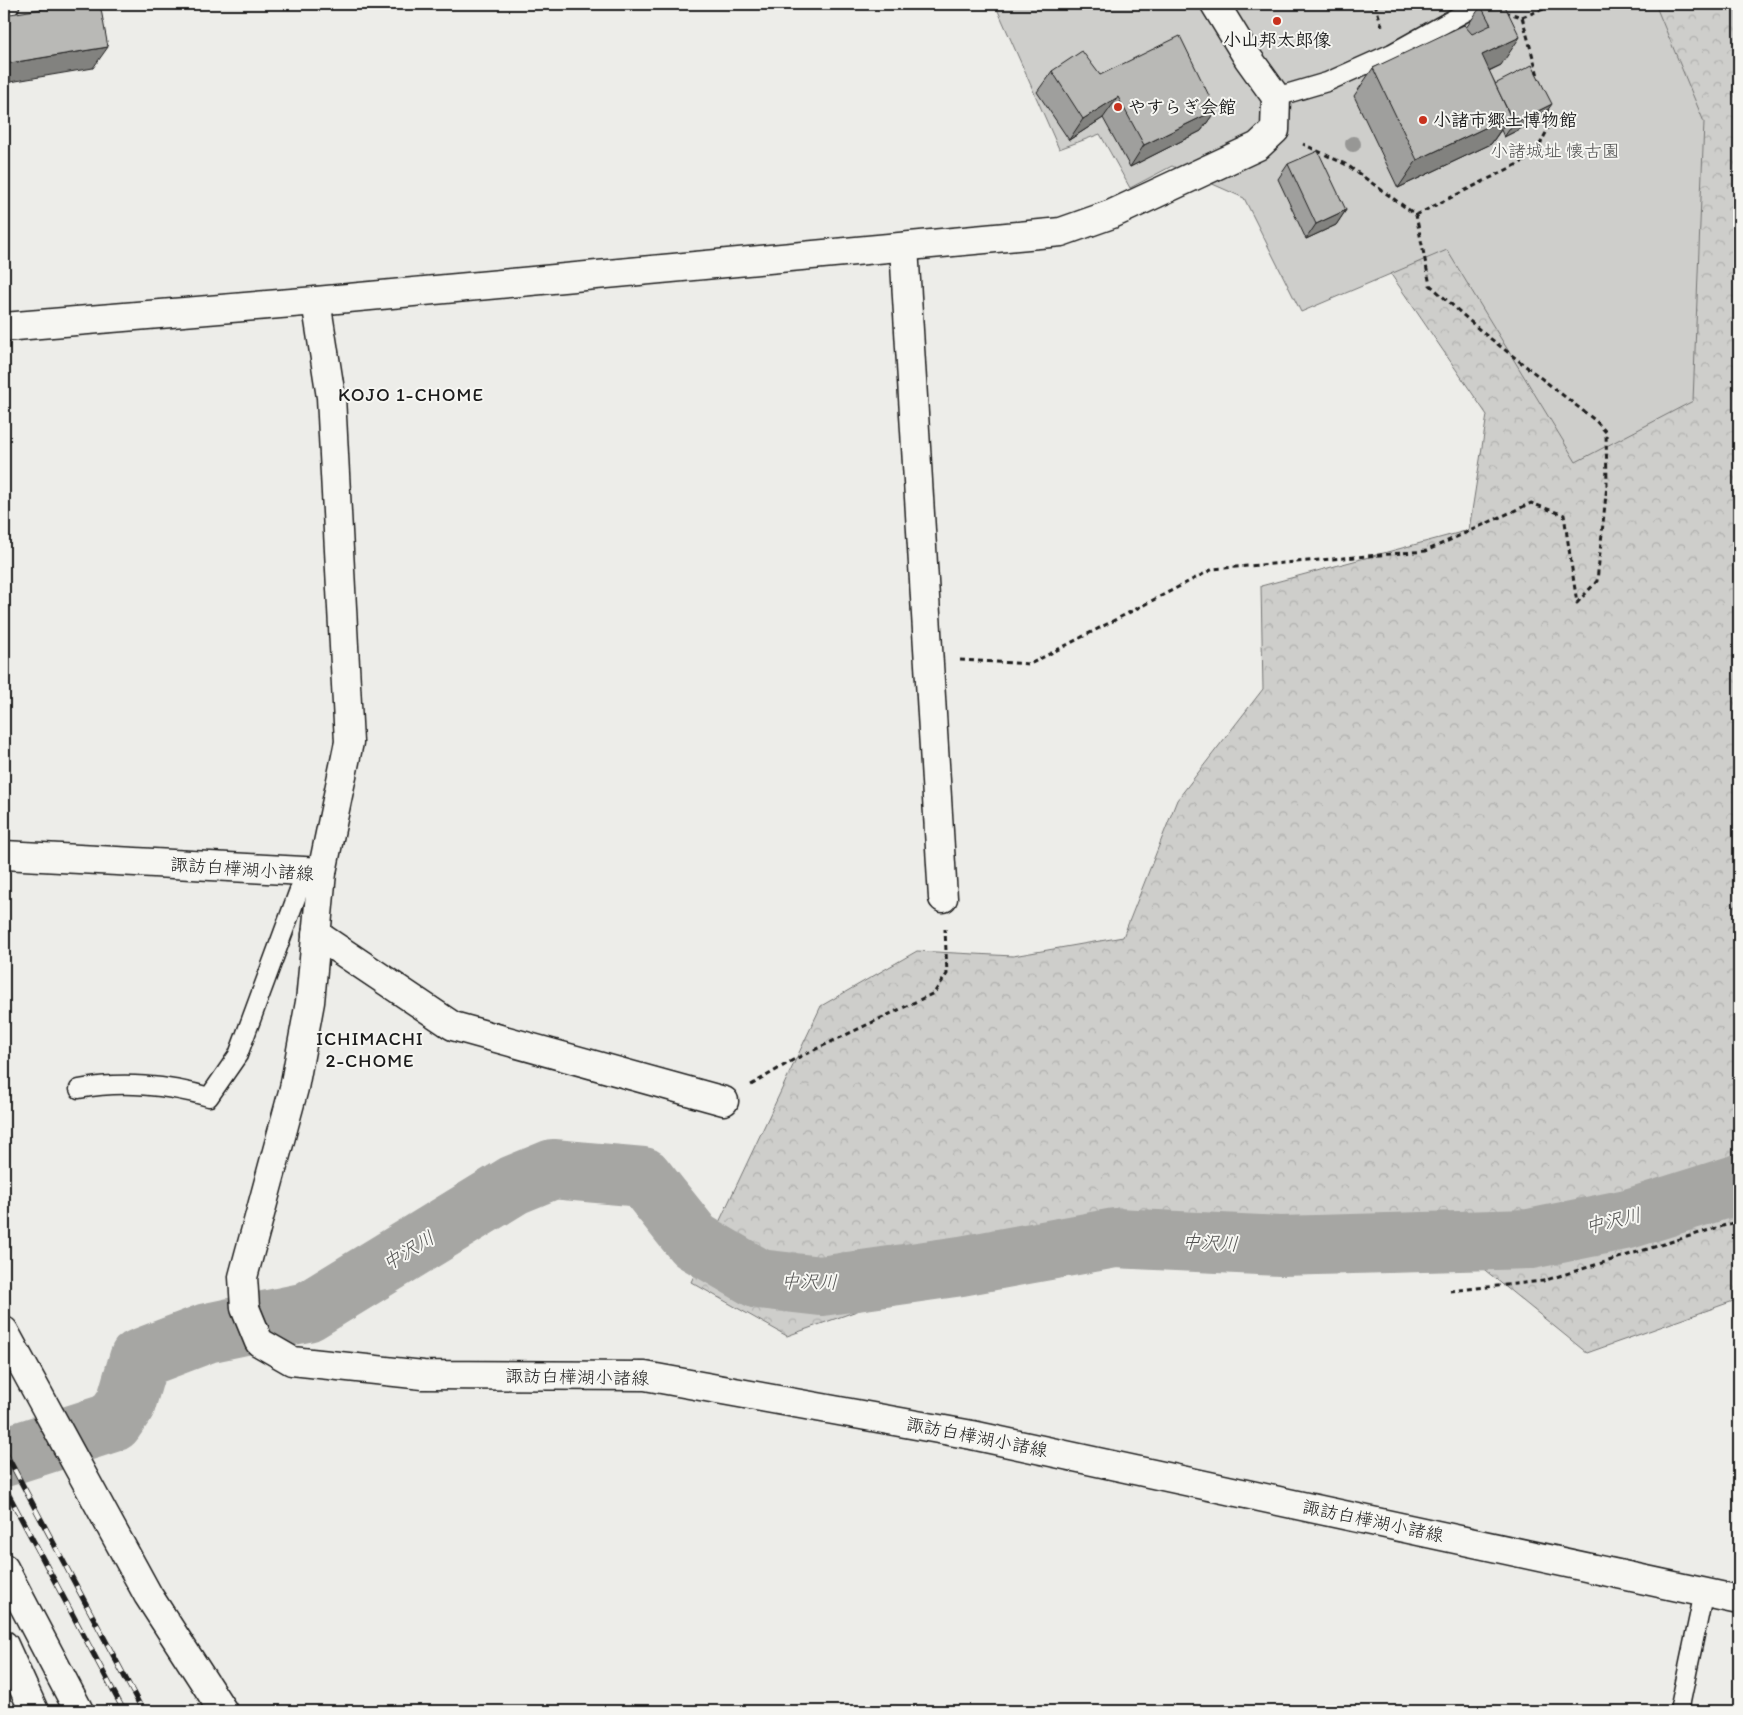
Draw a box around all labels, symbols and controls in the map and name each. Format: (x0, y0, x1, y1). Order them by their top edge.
marker: 小山邦太郎像 (1271, 15, 1283, 27)
place label: 小山邦太郎像 (1223, 29, 1331, 51)
place label: やすらぎ会館 (1128, 96, 1236, 118)
marker: やすらぎ会館 (1112, 101, 1124, 113)
place label: 小諸市郷土博物館 (1433, 109, 1577, 131)
marker: 小諸市郷土博物館 (1417, 114, 1429, 126)
park label: 小諸城址 懐古園 (1490, 140, 1620, 162)
district label: KOJO 1-CHOME (338, 383, 484, 406)
street label: 諏訪白樺湖小諸線 (169, 853, 315, 885)
district label: ICHIMACHI 2-CHOME (316, 1027, 424, 1072)
water label: 中沢川 (1583, 1203, 1643, 1238)
water label: 中沢川 (378, 1226, 439, 1275)
water label: 中沢川 (1181, 1230, 1239, 1255)
water label: 中沢川 (780, 1270, 838, 1293)
street label: 諏訪白樺湖小諸線 (505, 1365, 649, 1389)
street label: 諏訪白樺湖小諸線 (904, 1412, 1050, 1462)
street label: 諏訪白樺湖小諸線 (1300, 1495, 1446, 1547)

